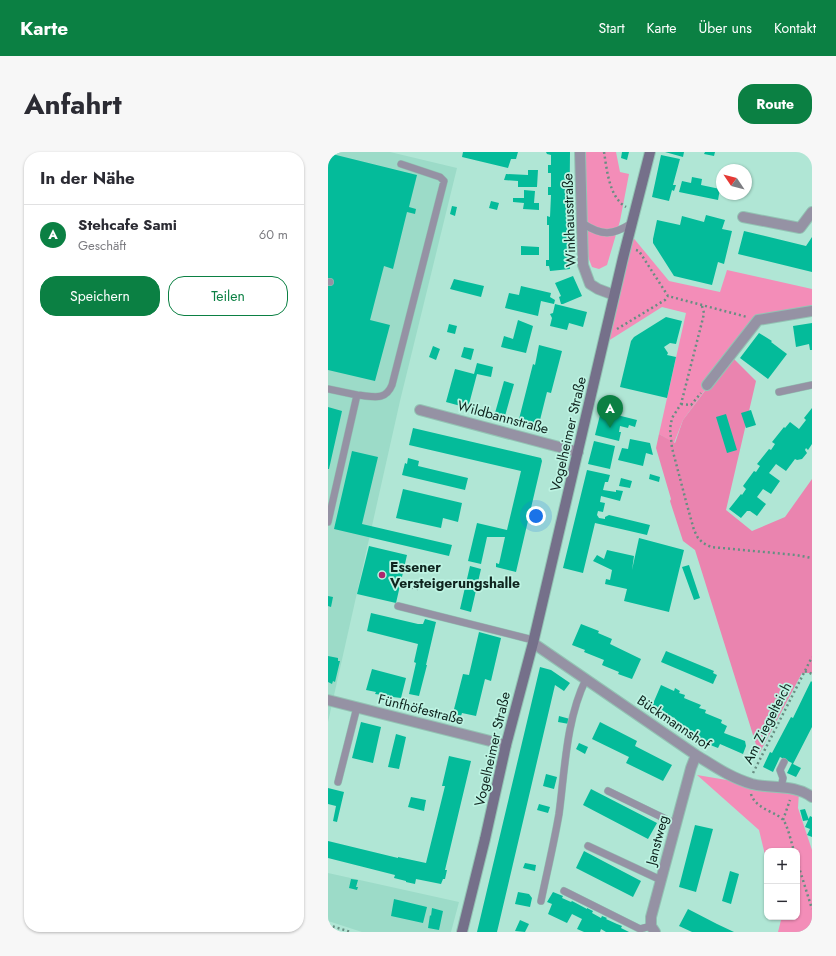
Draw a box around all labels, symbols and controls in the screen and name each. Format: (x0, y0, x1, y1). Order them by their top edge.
text: Karte (20, 15, 68, 42)
text: Start (599, 18, 625, 38)
text: Karte (647, 18, 677, 38)
text: Über uns (699, 18, 752, 38)
text: Kontakt (774, 18, 816, 38)
text: Anfahrt (24, 84, 122, 125)
button: Route (738, 84, 812, 124)
north arrow (716, 164, 752, 200)
text: In der Nähe (40, 166, 135, 190)
street label: Winkhausstraße (557, 173, 581, 267)
text: Stehcafe Sami (78, 214, 177, 236)
text: A (48, 225, 58, 244)
text: 60 m (259, 225, 288, 244)
text: Geschäft (78, 236, 126, 255)
button: Speichern (40, 276, 160, 316)
button: Teilen (168, 276, 288, 316)
street label: Vogelheimer Straße (545, 375, 591, 493)
street label: Wildbannstraße (455, 395, 551, 439)
pin: A (597, 395, 623, 428)
your location (526, 506, 546, 526)
place label: Essener Versteigerungshalle (389, 557, 520, 593)
marker: Essener Versteigerungshalle (377, 570, 387, 580)
street label: Am Ziegelteich (738, 679, 796, 767)
street label: Fünfhöfestraße (376, 689, 466, 729)
street label: Vogelheimer Straße (469, 690, 515, 808)
street label: Bückmannshof (633, 690, 716, 755)
street label: Janstweg (640, 813, 673, 869)
map controls (764, 848, 800, 920)
button: + (764, 848, 800, 884)
button: − (764, 884, 800, 920)

